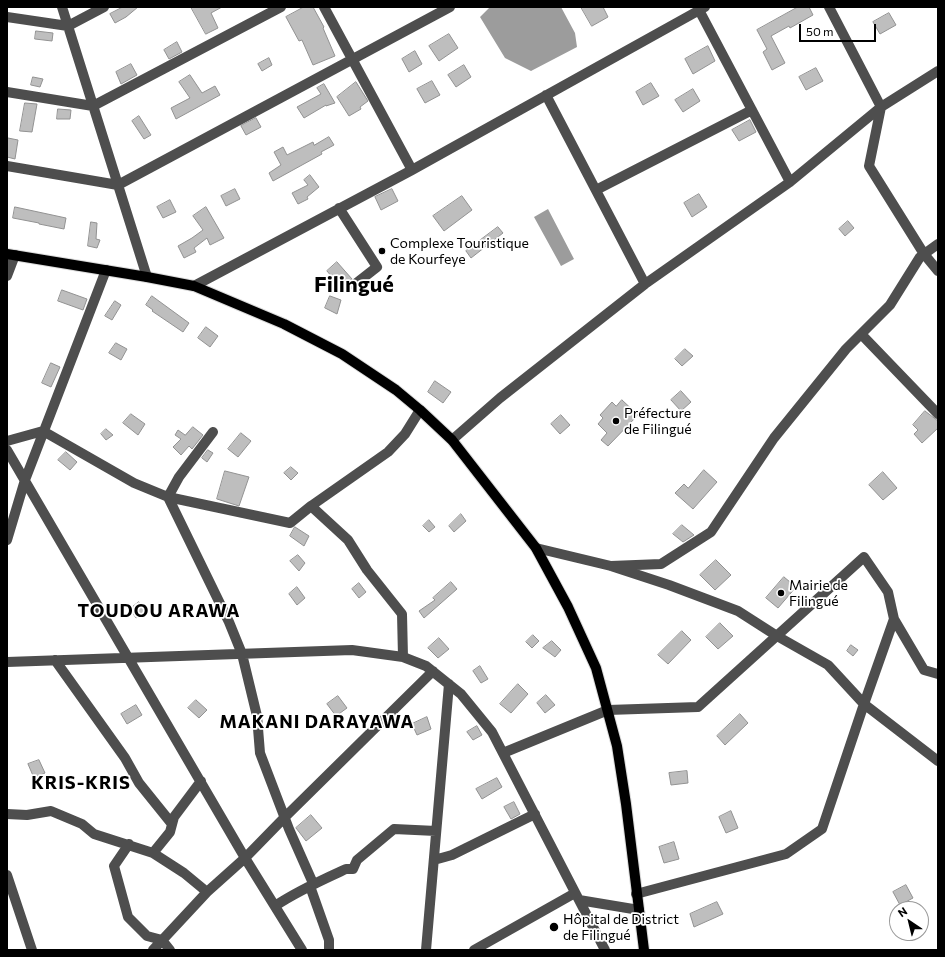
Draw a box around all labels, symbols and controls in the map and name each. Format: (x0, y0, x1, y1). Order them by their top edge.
scale bar (801, 16, 878, 42)
text: 50 m (806, 24, 834, 38)
place label: Complexe Touristique de Kourfeye (390, 235, 529, 268)
marker: Complexe Touristique de Kourfeye (377, 246, 387, 256)
district label: Filingué (314, 272, 394, 298)
place label: Préfecture de Filingué (624, 405, 692, 438)
marker: Préfecture de Filingué (611, 416, 621, 426)
place label: Mairie de Filingué (789, 577, 848, 610)
marker: Mairie de Filingué (776, 588, 786, 598)
district label: TOUDOU ARAWA (78, 600, 240, 622)
district label: MAKANI DARAYAWA (219, 711, 415, 733)
district label: KRIS-KRIS (31, 772, 131, 794)
north arrow (889, 901, 929, 941)
text: N (895, 904, 910, 919)
place label: Hôpital de District de Filingué (563, 911, 679, 944)
marker: Hôpital de District de Filingué (548, 921, 560, 933)

